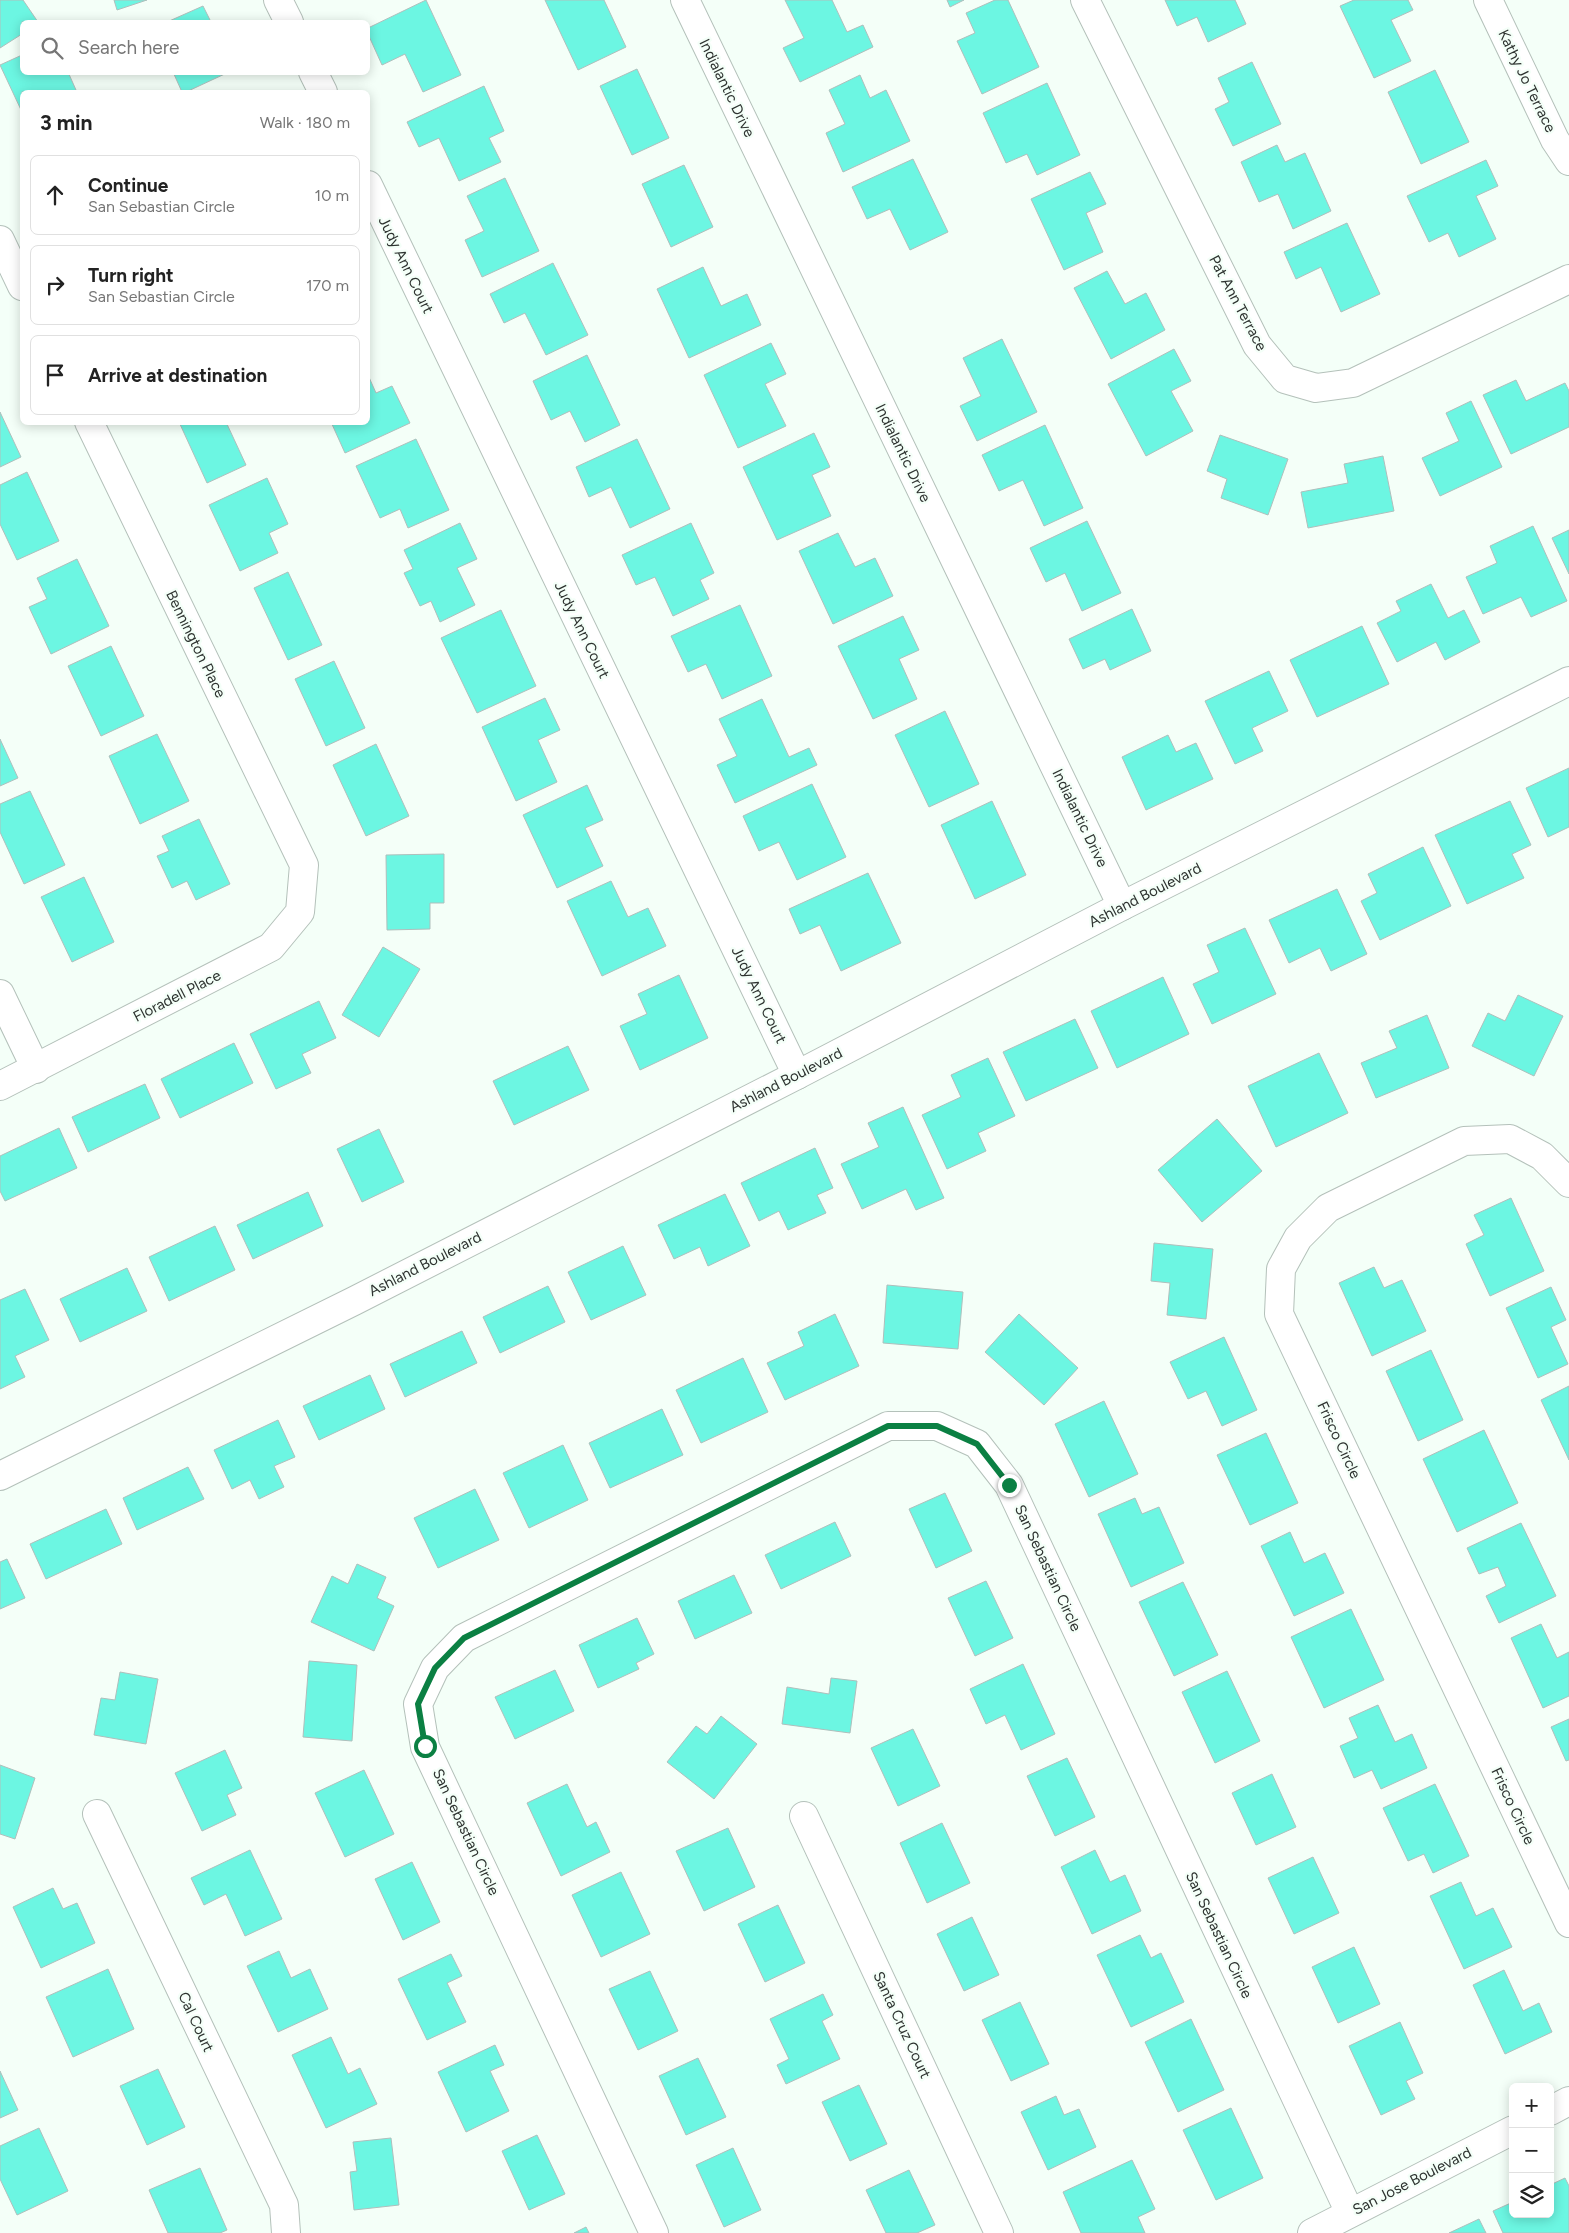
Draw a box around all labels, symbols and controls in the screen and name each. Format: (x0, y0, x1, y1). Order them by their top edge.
search box (20, 20, 370, 75)
street label: Kathy Jo Terrace (1494, 27, 1560, 135)
icon: search (38, 34, 66, 62)
text: Search here (78, 36, 180, 59)
street label: Indialantic Drive (695, 36, 759, 140)
text: 3 min (40, 110, 92, 135)
text: Walk · 180 m (260, 113, 350, 132)
text: Continue (88, 174, 168, 197)
icon: ahead (41, 181, 69, 209)
text: 10 m (315, 186, 349, 205)
text: San Sebastian Circle (88, 197, 235, 216)
street label: Judy Ann Court (375, 214, 437, 317)
street label: Pat Ann Terrace (1205, 252, 1271, 354)
text: Turn right (88, 264, 174, 287)
icon: right (41, 271, 69, 299)
text: 170 m (306, 276, 349, 295)
text: San Sebastian Circle (88, 287, 235, 306)
icon: arrive (41, 361, 69, 389)
text: Arrive at destination (88, 364, 267, 387)
street label: Indialantic Drive (871, 401, 935, 505)
street label: Judy Ann Court (551, 579, 613, 682)
street label: Bennington Place (162, 587, 230, 701)
street label: Indialantic Drive (1048, 766, 1112, 870)
street label: Ashland Boulevard (1086, 859, 1204, 931)
street label: Judy Ann Court (728, 944, 790, 1047)
street label: Floradell Place (130, 966, 224, 1026)
street label: Ashland Boulevard (727, 1044, 845, 1116)
street label: Ashland Boulevard (366, 1228, 484, 1300)
street label: Frisco Circle (1313, 1399, 1365, 1481)
route end (998, 1474, 1021, 1497)
street label: San Sebastian Circle (1011, 1502, 1085, 1634)
route start (414, 1735, 437, 1758)
street label: Frisco Circle (1487, 1765, 1539, 1847)
street label: San Sebastian Circle (429, 1766, 503, 1898)
street label: San Sebastian Circle (1182, 1869, 1256, 2001)
street label: Santa Cruz Court (869, 1969, 935, 2082)
street label: Cal Court (174, 1989, 218, 2055)
map controls (1509, 2083, 1554, 2218)
button: + (1509, 2083, 1554, 2128)
button: − (1509, 2128, 1554, 2173)
street label: San Jose Boulevard (1350, 2143, 1474, 2219)
button: layers (1509, 2173, 1554, 2218)

